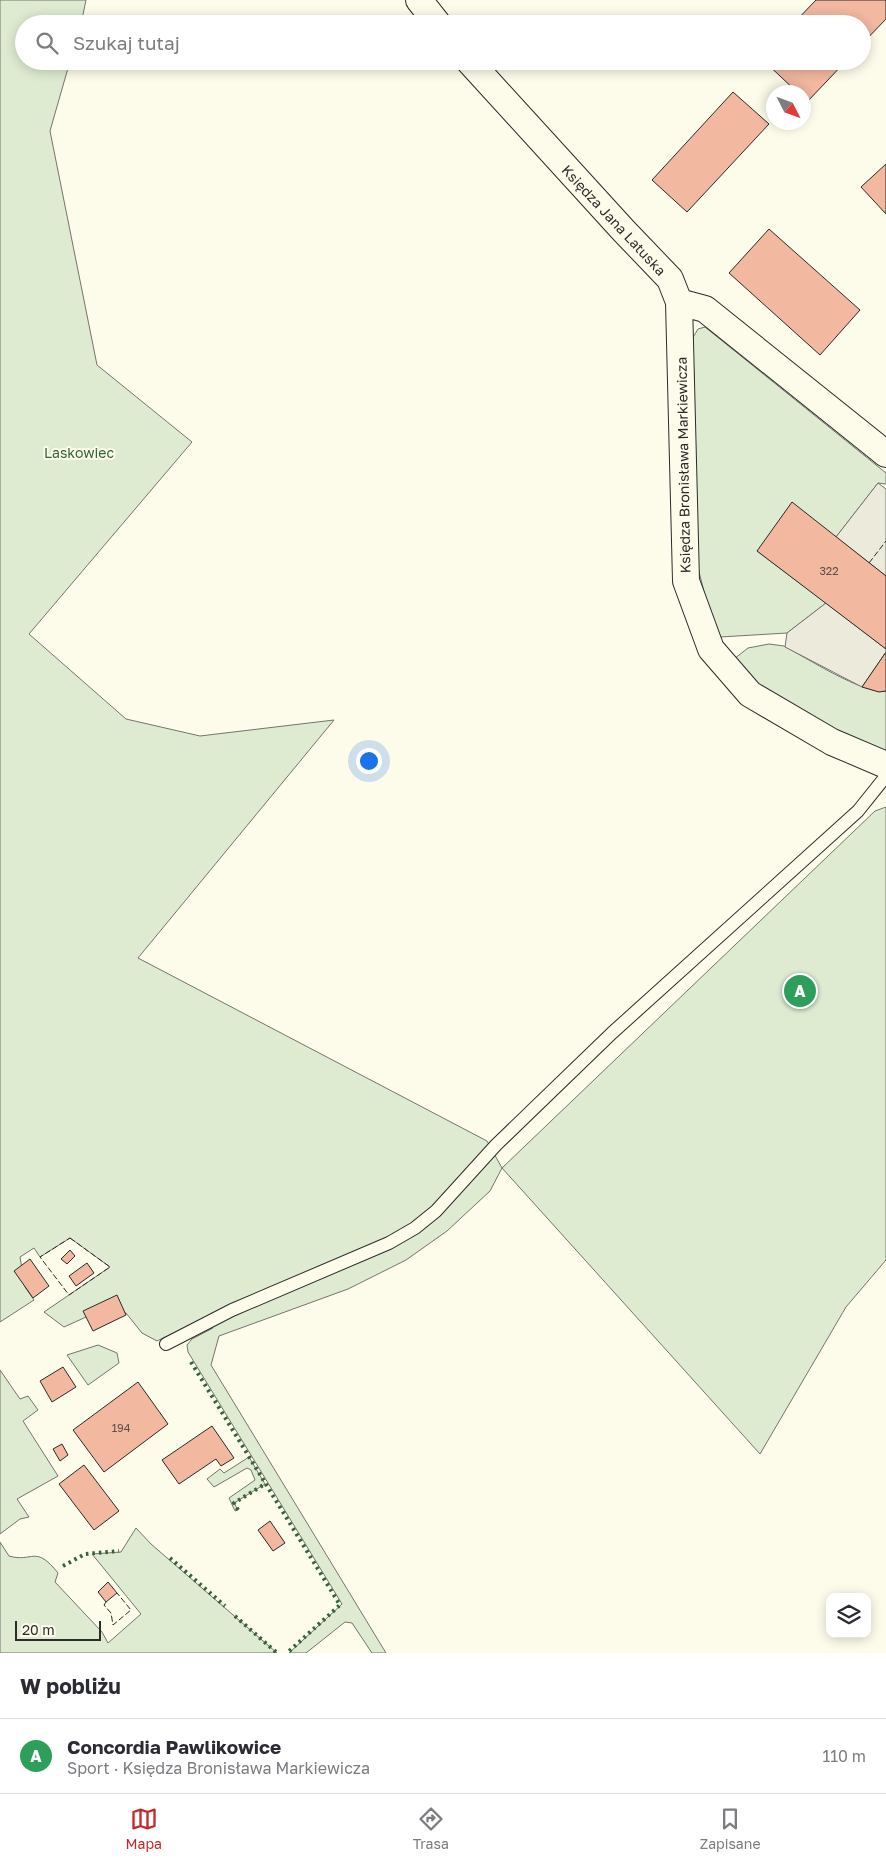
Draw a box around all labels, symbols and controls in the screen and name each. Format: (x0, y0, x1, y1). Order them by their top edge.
search box (15, 15, 871, 70)
icon: search (33, 29, 61, 57)
text: Szukaj tutaj (73, 31, 180, 54)
north arrow (766, 85, 811, 130)
street label: Księdza Jana Latuska (558, 161, 670, 279)
street label: Księdza Bronisława Markiewicza (673, 357, 693, 573)
park label: Laskowiec (44, 444, 114, 461)
house number: 322 (819, 564, 839, 577)
your location (356, 748, 382, 774)
pin: A (784, 972, 816, 1010)
house number: 194 (112, 1421, 131, 1434)
map controls (826, 1593, 871, 1638)
button: layers (826, 1593, 871, 1638)
scale bar (15, 1618, 101, 1641)
text: 20 m (22, 1621, 55, 1638)
text: W pobliżu (20, 1673, 121, 1699)
text: Concordia Pawlikowice (67, 1735, 281, 1758)
text: A (30, 1746, 42, 1766)
text: 110 m (822, 1746, 866, 1766)
text: Sport · Księdza Bronisława Markiewicza (67, 1758, 370, 1778)
tab: Mapa (125, 1805, 162, 1852)
tab: Trasa (413, 1805, 449, 1852)
tab: Zapisane (700, 1805, 761, 1852)

